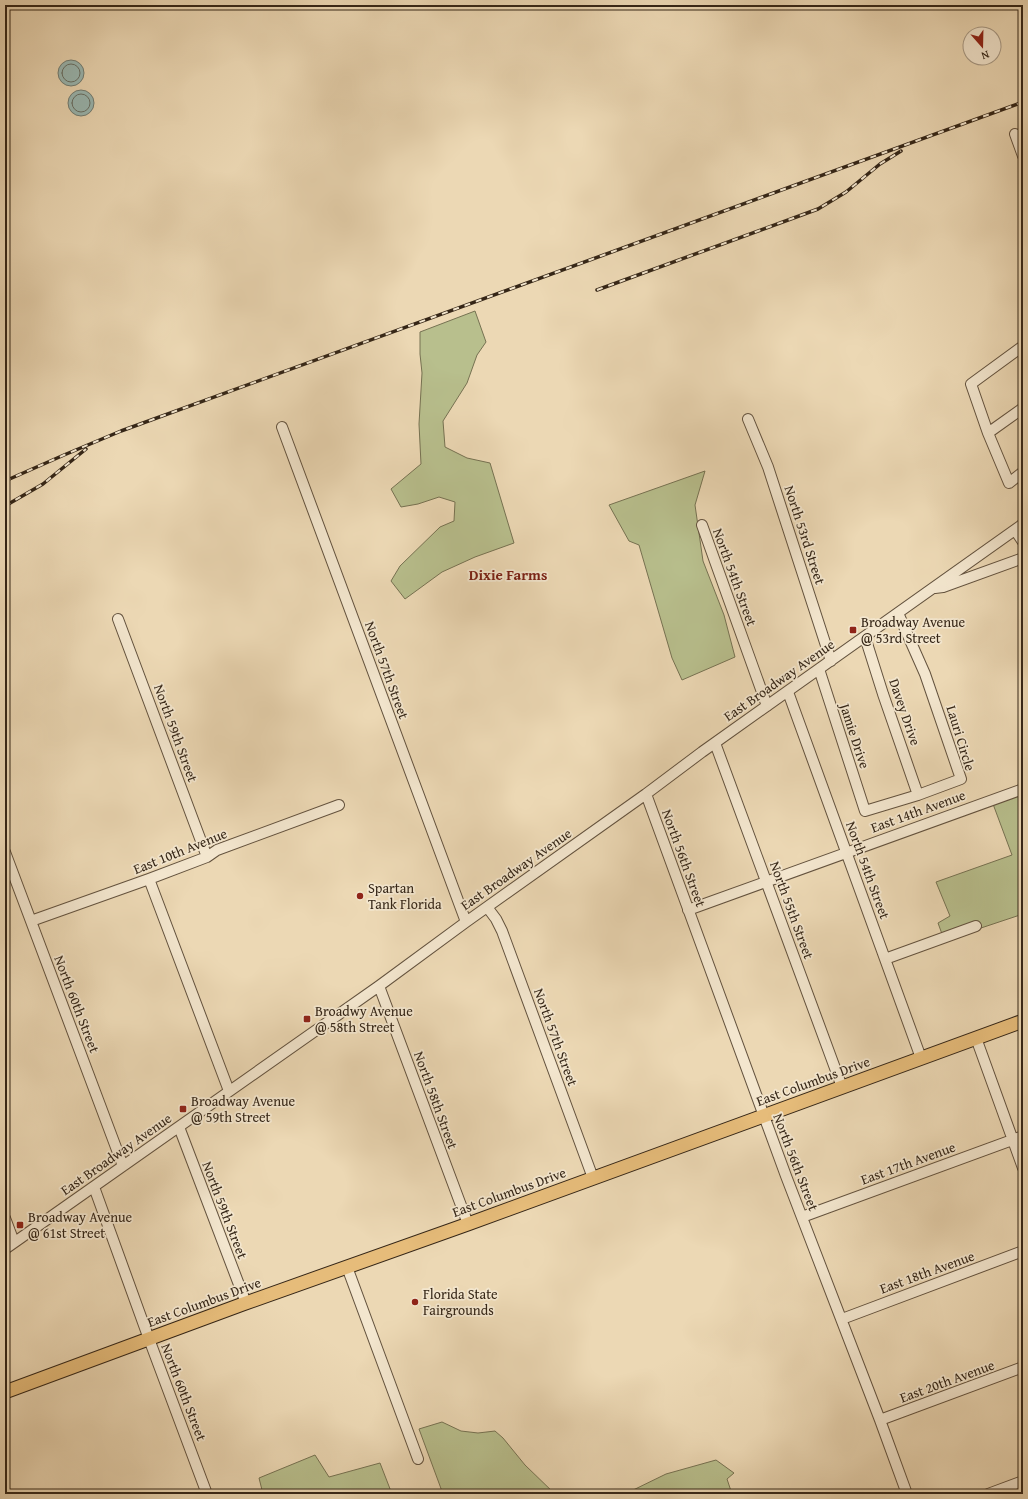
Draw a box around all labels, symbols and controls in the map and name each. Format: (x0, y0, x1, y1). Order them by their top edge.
north arrow (962, 26, 1002, 66)
text: N (979, 47, 992, 64)
street label: North 53rd Street (780, 483, 830, 587)
street label: North 54th Street (708, 525, 762, 629)
district label: Dixie Farms (469, 564, 547, 585)
place label: Broadway Avenue @ 53rd Street (861, 612, 966, 648)
street label: North 57th Street (360, 618, 414, 722)
marker: Broadway Avenue @ 53rd Street (848, 625, 858, 635)
street label: East Broadway Avenue (719, 634, 839, 726)
street label: Davey Drive (884, 676, 926, 749)
street label: North 59th Street (149, 681, 203, 785)
street label: Jamie Drive (834, 699, 875, 772)
street label: Lauri Circle (942, 703, 981, 774)
street label: East 14th Avenue (868, 784, 969, 837)
street label: North 56th Street (657, 806, 711, 910)
street label: North 54th Street (841, 818, 895, 922)
street label: East 10th Avenue (130, 823, 230, 879)
street label: East Broadway Avenue (456, 823, 576, 915)
street label: North 55th Street (765, 858, 819, 962)
place label: Spartan Tank Florida (368, 878, 442, 914)
marker: Spartan Tank Florida (355, 891, 365, 901)
street label: North 60th Street (49, 952, 105, 1056)
street label: North 57th Street (529, 985, 583, 1089)
place label: Broadwy Avenue @ 58th Street (315, 1001, 413, 1037)
marker: Broadwy Avenue @ 58th Street (302, 1014, 312, 1024)
street label: North 58th Street (409, 1048, 463, 1152)
street label: East Columbus Drive (753, 1051, 873, 1111)
place label: Broadway Avenue @ 59th Street (191, 1091, 296, 1127)
marker: Broadway Avenue @ 59th Street (178, 1104, 188, 1114)
street label: East Broadway Avenue (56, 1108, 176, 1200)
street label: North 56th Street (768, 1110, 824, 1214)
street label: East 17th Avenue (858, 1136, 959, 1189)
street label: North 59th Street (197, 1158, 253, 1262)
street label: East Columbus Drive (449, 1162, 569, 1222)
place label: Broadway Avenue @ 61st Street (28, 1207, 133, 1243)
marker: Broadway Avenue @ 61st Street (15, 1220, 25, 1230)
street label: East 18th Avenue (877, 1245, 978, 1298)
street label: East Columbus Drive (144, 1272, 264, 1332)
place label: Florida State Fairgrounds (423, 1284, 498, 1320)
marker: Florida State Fairgrounds (410, 1297, 420, 1307)
street label: North 60th Street (156, 1340, 212, 1444)
street label: East 20th Avenue (897, 1354, 998, 1407)

